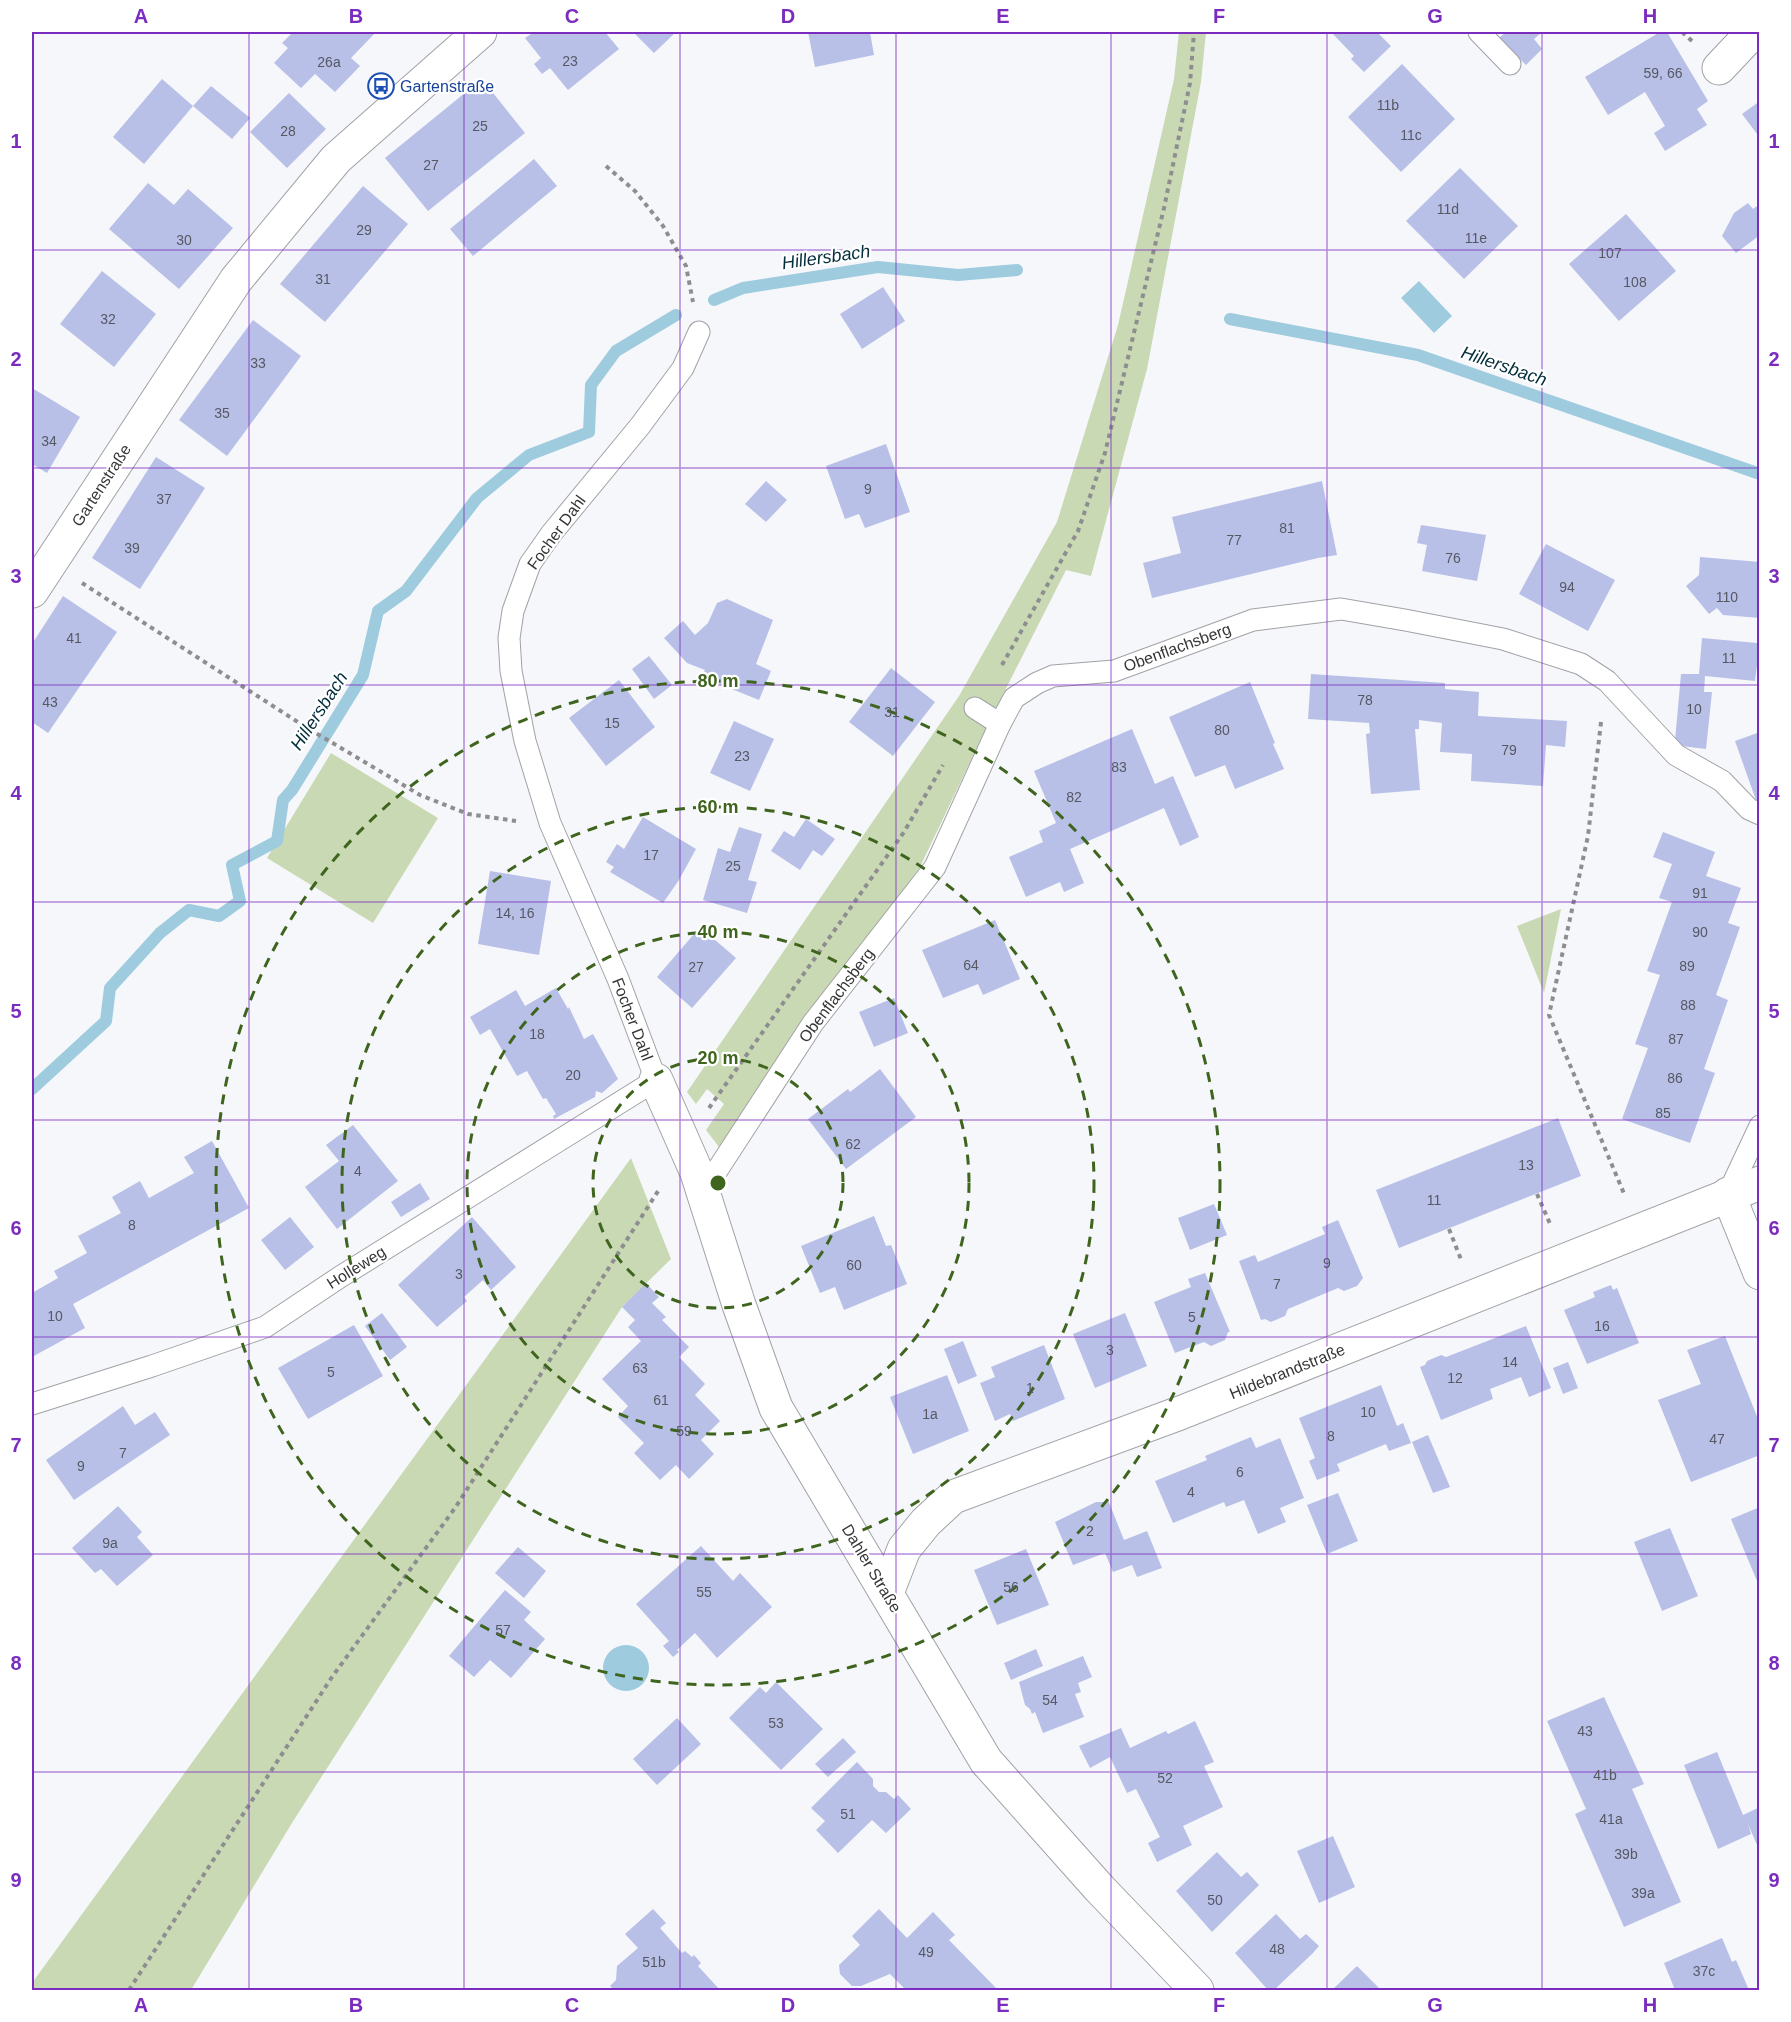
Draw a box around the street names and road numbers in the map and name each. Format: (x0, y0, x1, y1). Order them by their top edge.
street label: Gartenstraße (69, 441, 134, 529)
street label: Focher Dahl (524, 492, 589, 573)
street label: Obenflachsberg (1121, 620, 1233, 675)
street label: Obenflachsberg (796, 945, 877, 1046)
street label: Focher Dahl (609, 975, 656, 1063)
street label: Holleweg (324, 1243, 389, 1292)
street label: Hildebrandstraße (1227, 1341, 1347, 1402)
street label: Dahler Straße (839, 1521, 905, 1615)

